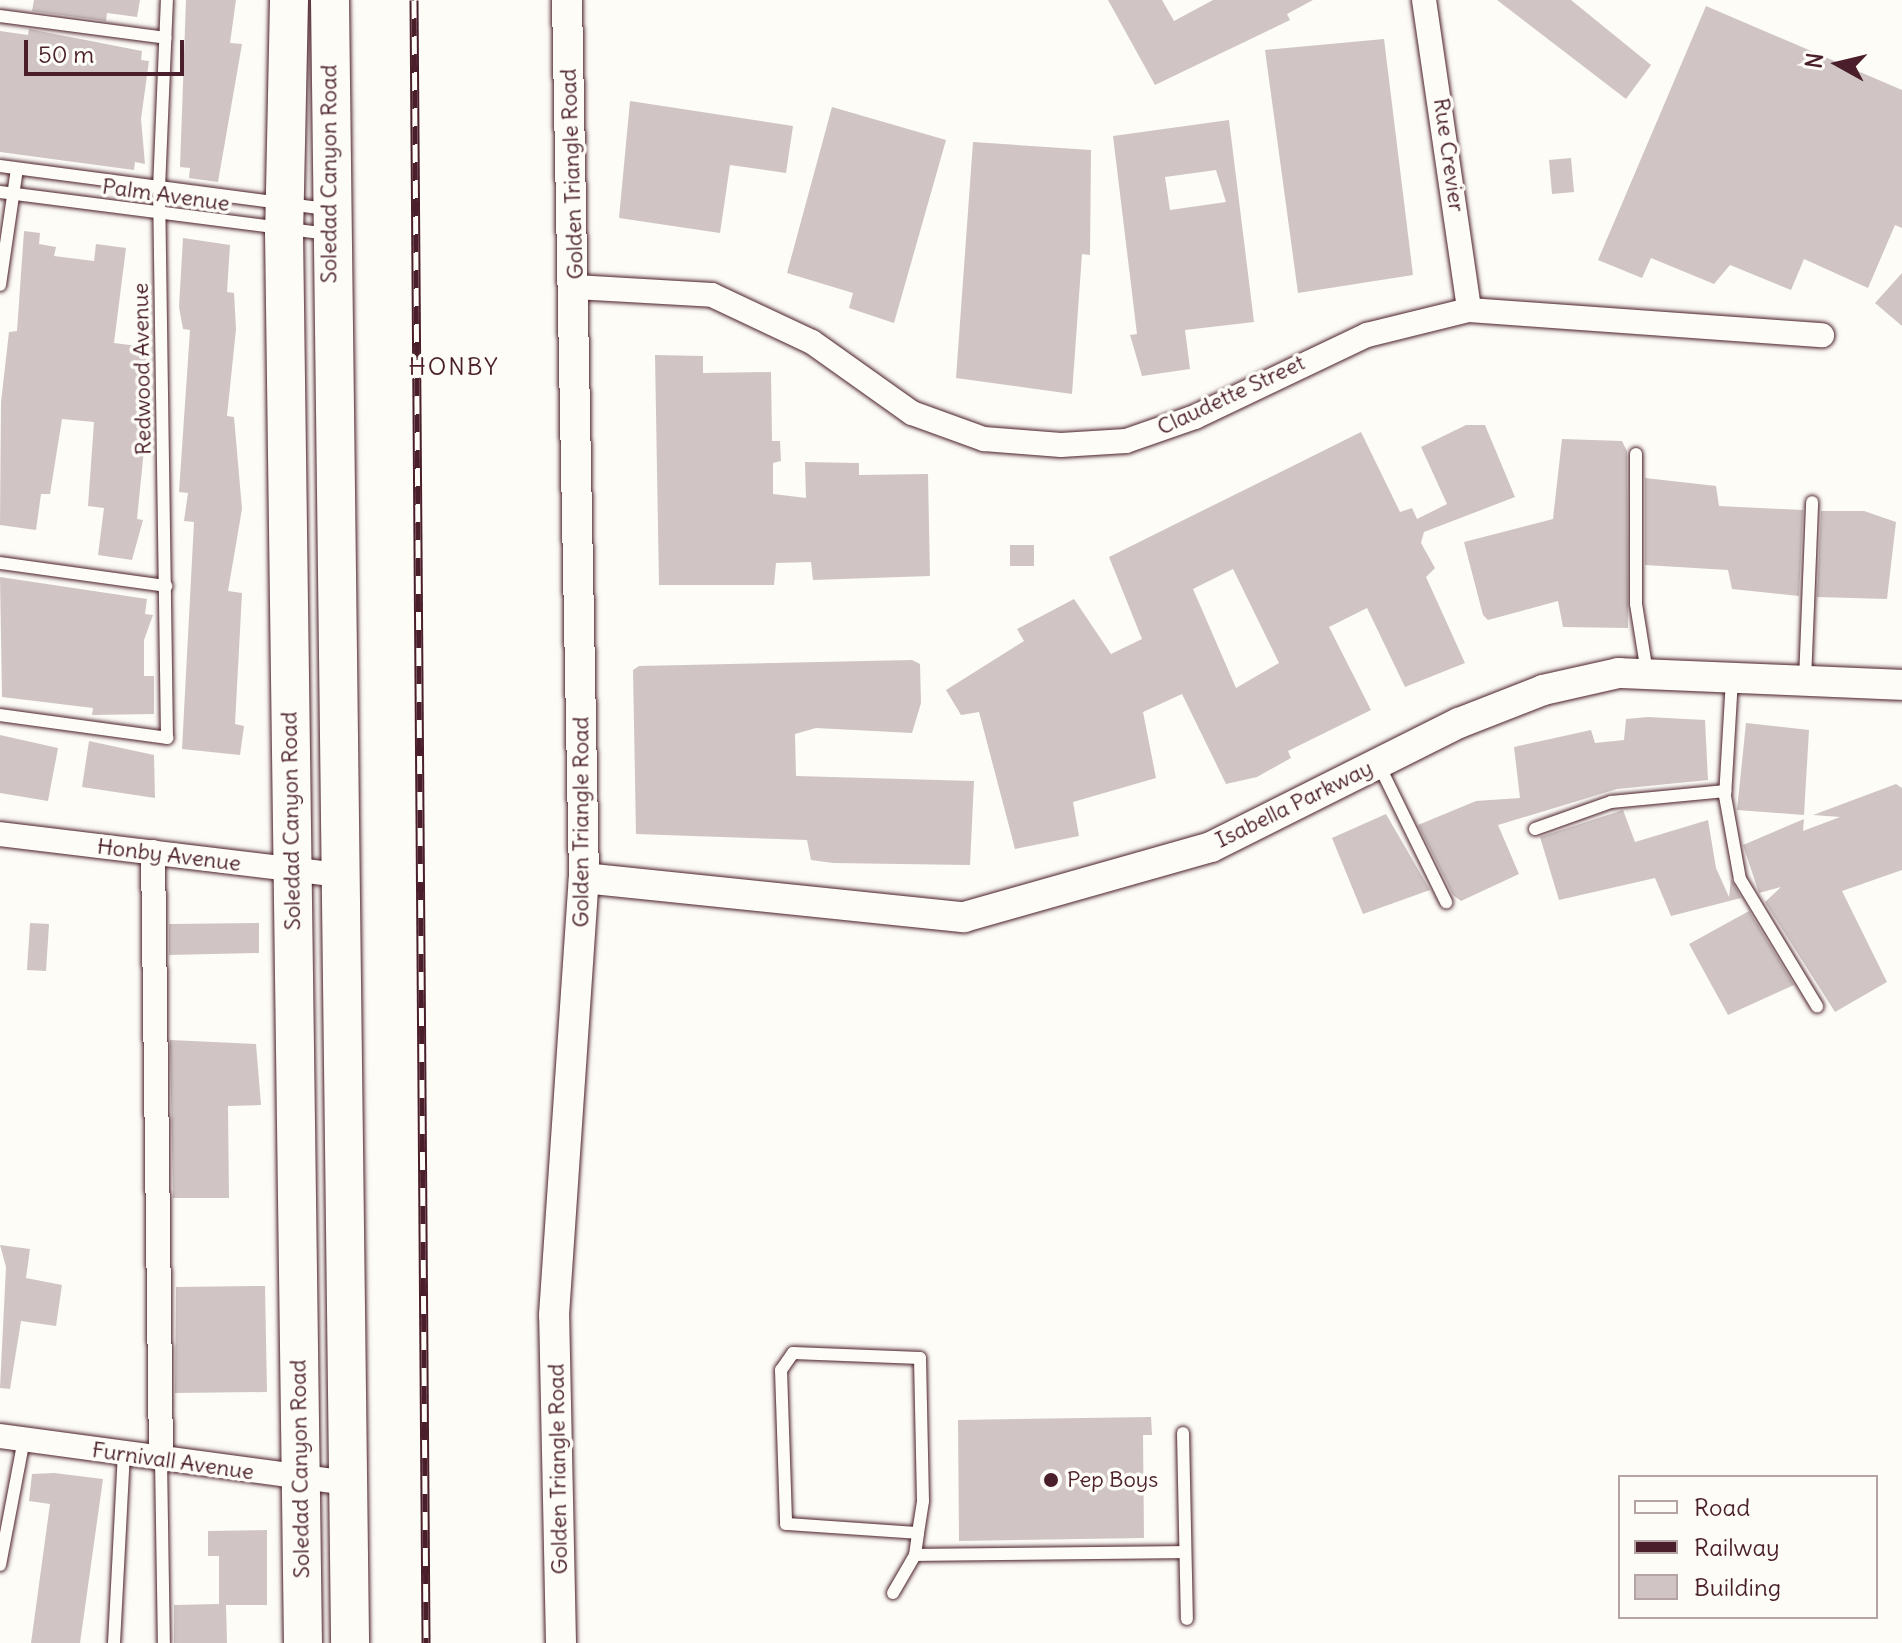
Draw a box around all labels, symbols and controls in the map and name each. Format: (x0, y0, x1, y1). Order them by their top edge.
scale bar (28, 24, 188, 74)
north arrow (1798, 24, 1878, 104)
text: 50 m (38, 39, 94, 69)
text: N (1799, 51, 1829, 70)
street label: Soledad Canyon Road (316, 65, 342, 283)
street label: Golden Triangle Road (555, 68, 589, 280)
street label: Rue Crevier (1428, 96, 1470, 214)
street label: Palm Avenue (101, 173, 231, 217)
street label: Redwood Avenue (127, 283, 157, 455)
street label: Claudette Street (1153, 349, 1309, 441)
district label: HONBY (408, 353, 500, 381)
street label: Soledad Canyon Road (276, 711, 306, 931)
street label: Golden Triangle Road (568, 717, 594, 927)
street label: Isabella Parkway (1211, 755, 1377, 853)
street label: Honby Avenue (96, 833, 242, 877)
street label: Soledad Canyon Road (285, 1359, 315, 1579)
street label: Golden Triangle Road (543, 1363, 573, 1575)
street label: Furnivall Avenue (90, 1437, 256, 1485)
place label: Pep Boys (1067, 1467, 1158, 1493)
marker: Pep Boys (1042, 1471, 1060, 1489)
legend (1618, 1475, 1878, 1619)
text: Road (1694, 1492, 1750, 1522)
text: Railway (1694, 1532, 1780, 1562)
text: Building (1694, 1572, 1781, 1602)

